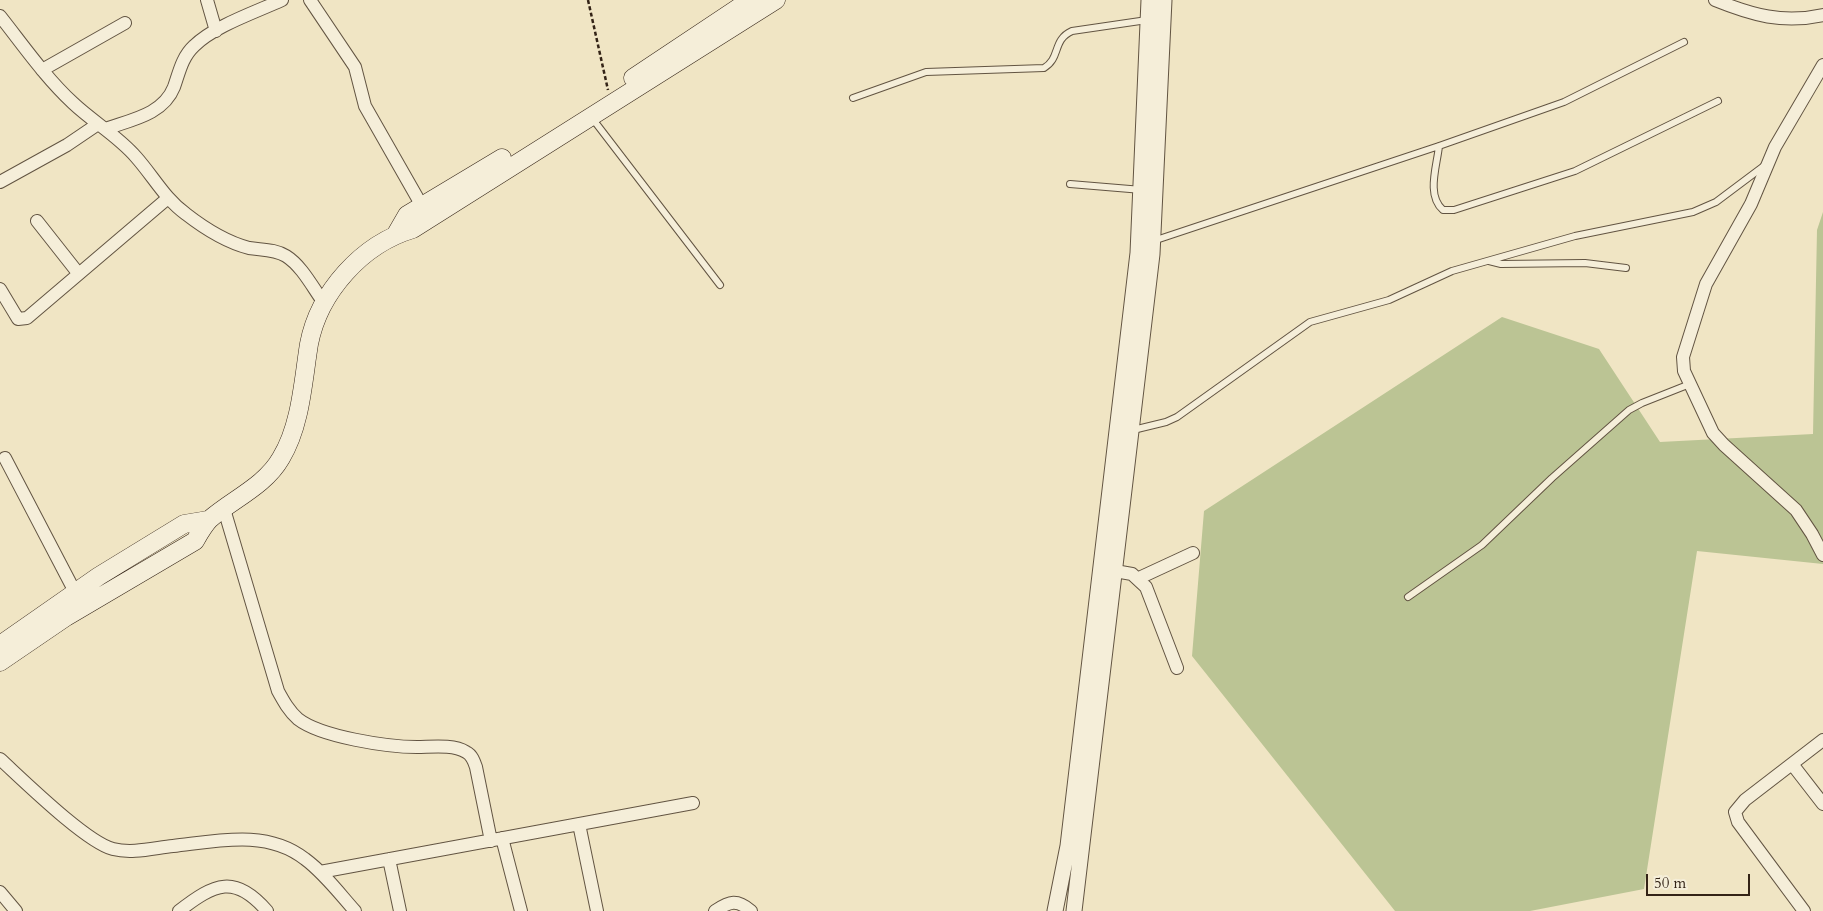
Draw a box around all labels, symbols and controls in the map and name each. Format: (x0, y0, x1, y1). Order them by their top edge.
scale bar (1648, 864, 1752, 896)
text: 50 m (1654, 873, 1686, 893)

